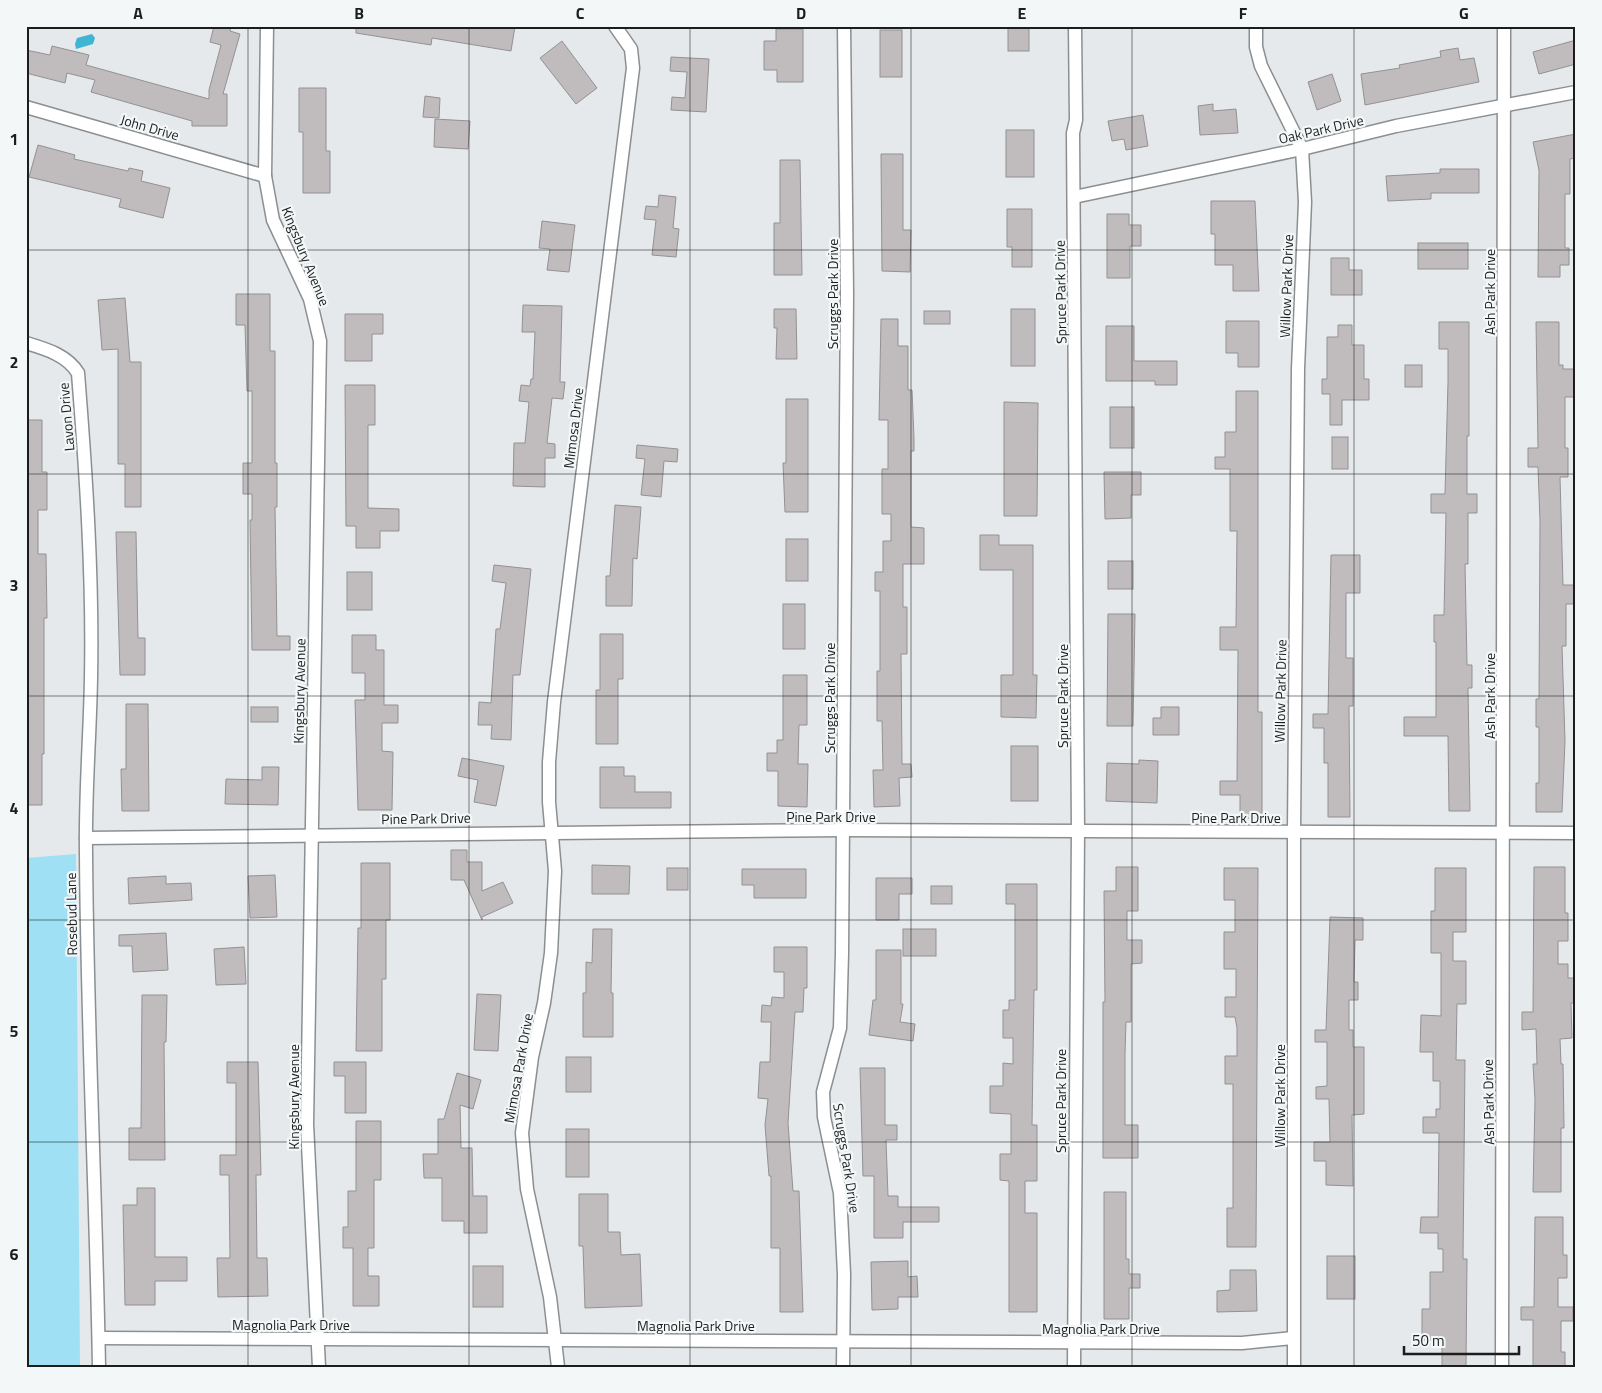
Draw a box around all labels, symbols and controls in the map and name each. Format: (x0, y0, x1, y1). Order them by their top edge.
text: A (133, 1, 143, 25)
text: B (354, 1, 364, 25)
text: C (576, 1, 585, 25)
text: D (796, 1, 806, 25)
text: E (1018, 1, 1027, 25)
text: F (1239, 1, 1248, 25)
text: G (1459, 1, 1469, 25)
street label: John Drive (118, 109, 182, 145)
street label: Oak Park Drive (1276, 109, 1366, 149)
text: 1 (10, 127, 18, 151)
street label: Kingsbury Avenue (276, 203, 336, 309)
street label: Willow Park Drive (1274, 234, 1298, 338)
street label: Scruggs Park Drive (822, 239, 843, 349)
street label: Spruce Park Drive (1049, 240, 1071, 344)
street label: Ash Park Drive (1479, 249, 1500, 335)
text: 2 (10, 350, 18, 374)
street label: Lavon Drive (53, 382, 79, 452)
street label: Mimosa Drive (558, 386, 588, 470)
text: 3 (10, 573, 18, 597)
street label: Kingsbury Avenue (288, 638, 310, 744)
street label: Willow Park Drive (1269, 639, 1291, 743)
street label: Scruggs Park Drive (819, 643, 840, 753)
street label: Spruce Park Drive (1052, 644, 1073, 748)
street label: Ash Park Drive (1479, 653, 1500, 739)
text: 4 (10, 796, 19, 820)
street label: Pine Park Drive (786, 806, 876, 827)
street label: Pine Park Drive (381, 807, 471, 829)
street label: Pine Park Drive (1191, 807, 1281, 828)
street label: Rosebud Lane (60, 872, 82, 956)
street label: Mimosa Park Drive (498, 1012, 538, 1124)
text: 5 (10, 1019, 19, 1043)
street label: Kingsbury Avenue (283, 1044, 304, 1150)
street label: Willow Park Drive (1269, 1044, 1290, 1148)
street label: Spruce Park Drive (1050, 1049, 1071, 1153)
street label: Ash Park Drive (1477, 1059, 1499, 1145)
street label: Scruggs Park Drive (828, 1102, 866, 1214)
text: 6 (10, 1242, 19, 1266)
street label: Magnolia Park Drive (232, 1314, 350, 1335)
street label: Magnolia Park Drive (637, 1315, 755, 1336)
street label: Magnolia Park Drive (1042, 1318, 1160, 1339)
scale bar (1404, 1323, 1520, 1355)
text: 50 m (1412, 1329, 1445, 1352)

